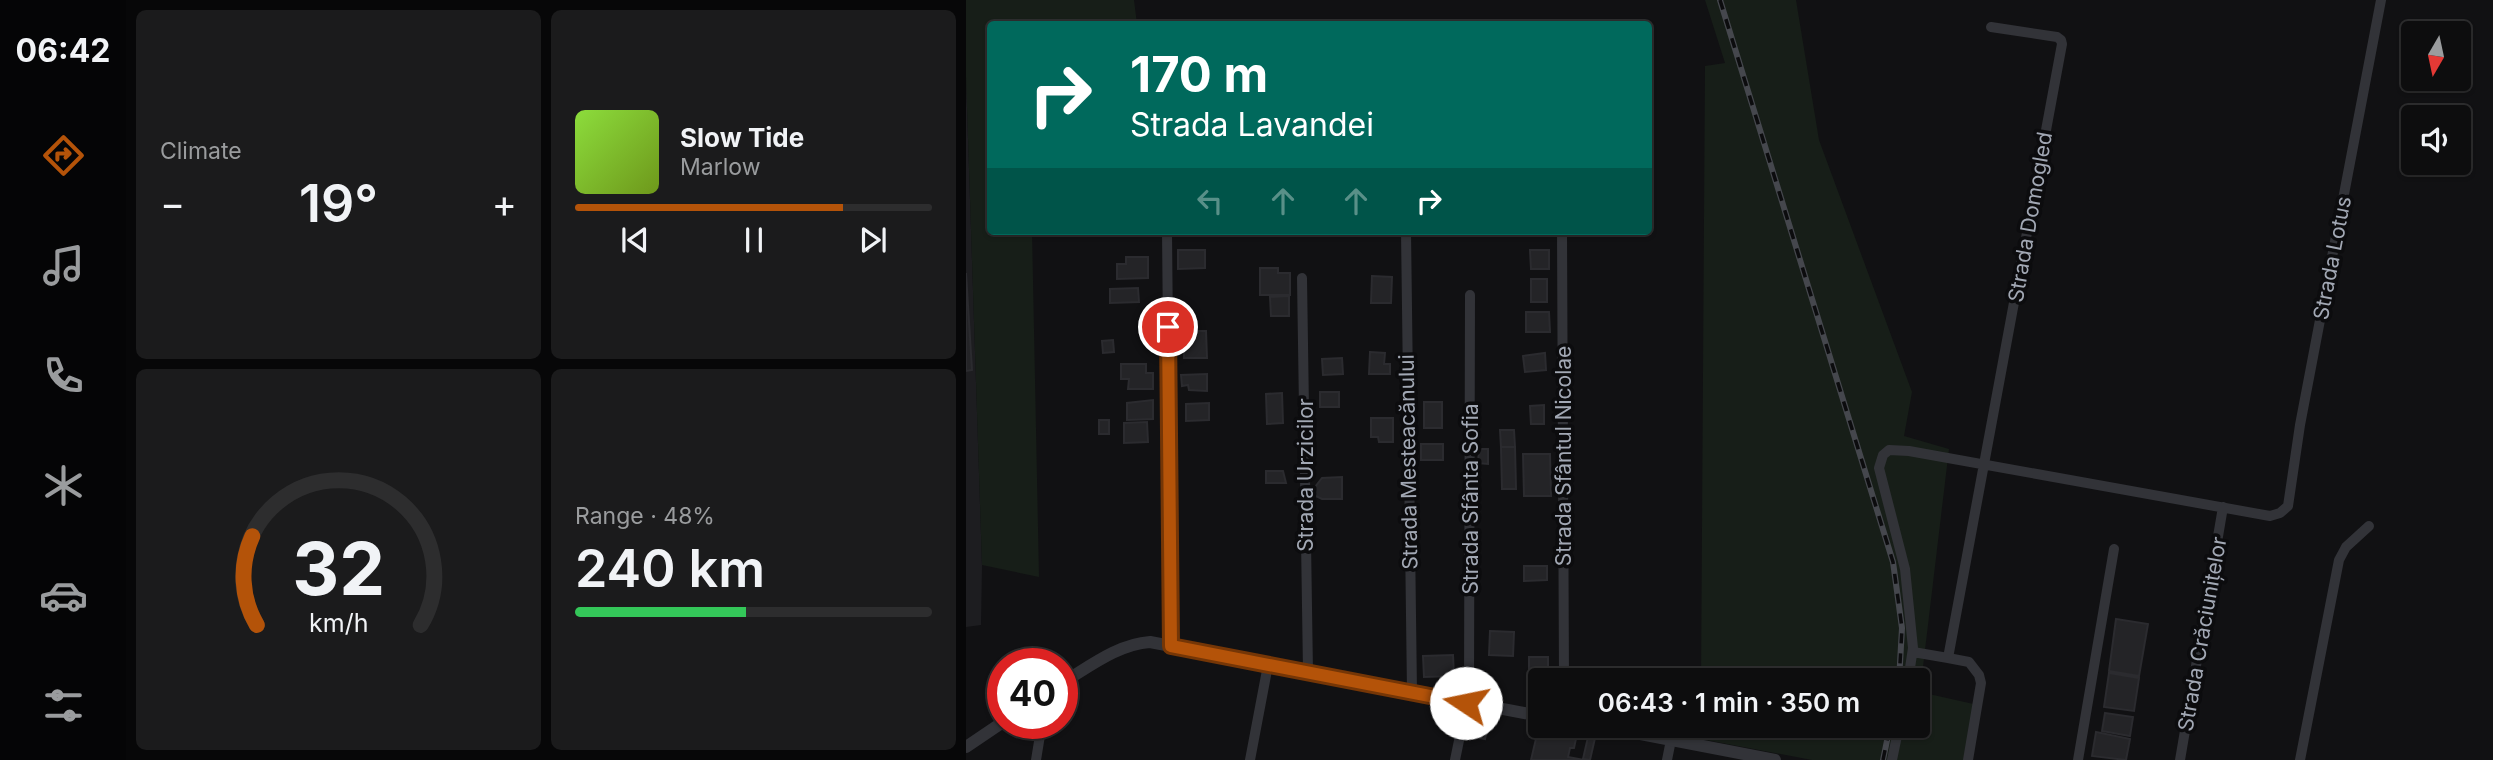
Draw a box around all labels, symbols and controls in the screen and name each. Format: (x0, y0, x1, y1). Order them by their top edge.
north arrow (2401, 21, 2471, 91)
map controls (2401, 21, 2471, 175)
text: 06:42 (16, 31, 110, 70)
text: 170 m (1130, 45, 1268, 104)
icon: right (1015, 49, 1106, 140)
text: Strada Lavandei (1130, 105, 1374, 144)
button: sound (2401, 105, 2471, 175)
text: Slow Tide (680, 122, 804, 153)
street label: Strada Domogled (2003, 130, 2057, 304)
icon: directions (39, 131, 88, 180)
text: Climate (160, 137, 242, 165)
text: Marlow (680, 153, 760, 181)
text: 19° (299, 172, 378, 235)
text: − (160, 180, 185, 226)
text: + (492, 180, 517, 226)
icon: left (1191, 182, 1229, 220)
icon: ahead (1264, 182, 1302, 220)
icon: ahead (1337, 182, 1375, 220)
icon: right (1410, 182, 1448, 220)
street label: Strada Lotus (2308, 194, 2356, 322)
icon: previous (616, 221, 654, 259)
icon: pause (735, 221, 773, 259)
icon: next (854, 221, 892, 259)
icon: music (39, 241, 88, 290)
pin (1138, 297, 1198, 357)
icon: arrive (1149, 308, 1187, 346)
street label: Strada Sfântul Nicolae (1551, 346, 1576, 566)
icon: phone (39, 351, 88, 400)
street label: Strada Mesteacănului (1394, 354, 1422, 570)
street label: Strada Urzicilor (1293, 398, 1318, 552)
street label: Strada Sfânta Sofia (1458, 403, 1483, 595)
icon: climate (39, 461, 88, 510)
text: Range · 48% (575, 502, 715, 530)
text: 32 (292, 525, 385, 614)
street label: Strada Crăciunițelor (2173, 535, 2231, 733)
text: 240 km (575, 537, 765, 600)
icon: car (39, 571, 88, 620)
text: km/h (309, 608, 368, 638)
speed limit sign: 40 (987, 648, 1078, 739)
position arrow (1429, 666, 1503, 740)
icon: filters (39, 681, 88, 730)
text: 06:43 · 1 min · 350 m (1598, 687, 1860, 718)

